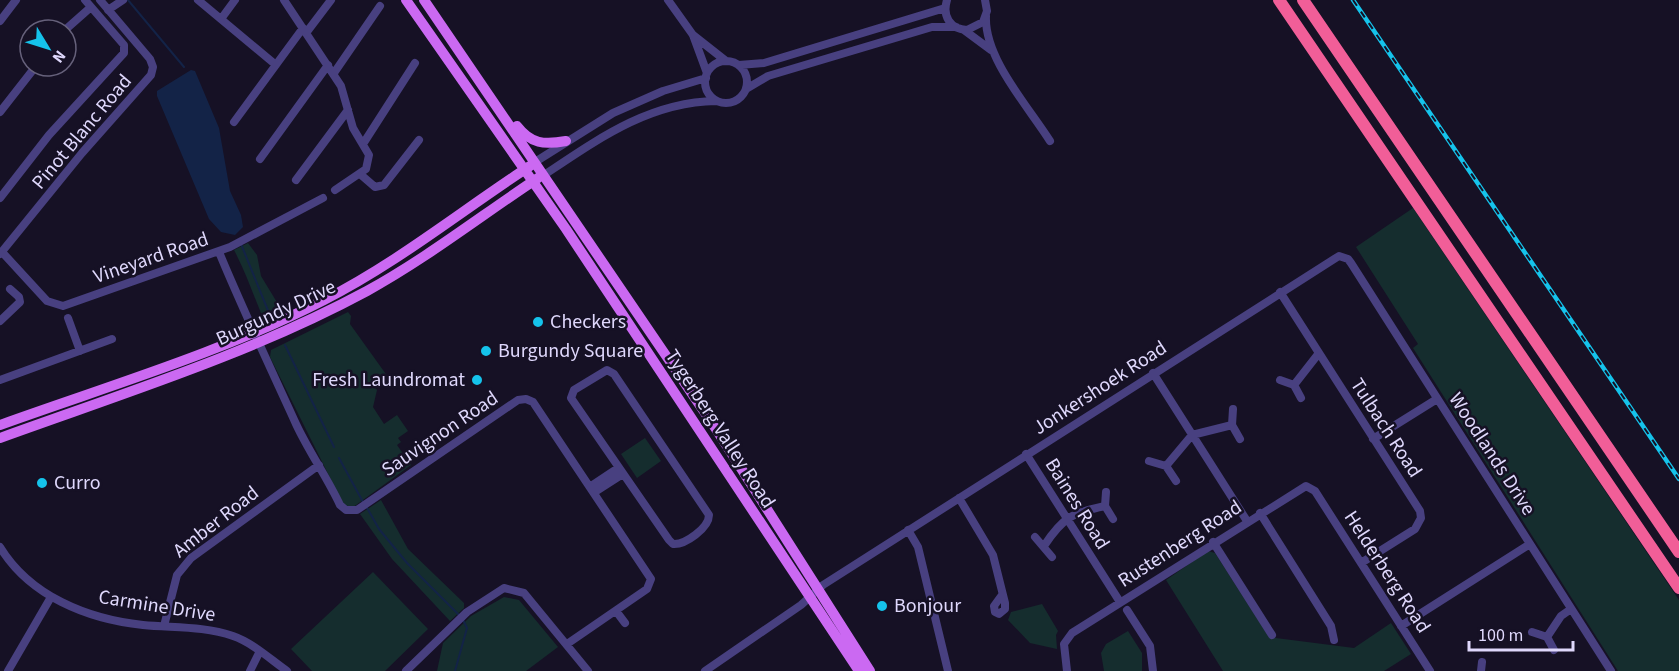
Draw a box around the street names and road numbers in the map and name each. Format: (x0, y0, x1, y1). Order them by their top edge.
street label: Pinot Blanc Road (26, 68, 138, 196)
street label: Vineyard Road (90, 225, 212, 291)
street label: Burgundy Drive (212, 273, 340, 353)
street label: Jonkershoek Road (1028, 334, 1172, 442)
street label: Tygerberg Valley Road (658, 344, 782, 514)
street label: Tulbach Road (1343, 373, 1429, 483)
street label: Sauvignon Road (376, 384, 504, 484)
street label: Woodlands Drive (1442, 387, 1542, 521)
street label: Baines Road (1038, 453, 1116, 555)
street label: Amber Road (167, 479, 265, 565)
street label: Rustenberg Road (1113, 494, 1247, 594)
street label: Helderberg Road (1337, 505, 1437, 639)
street label: Carmine Drive (96, 583, 218, 629)

